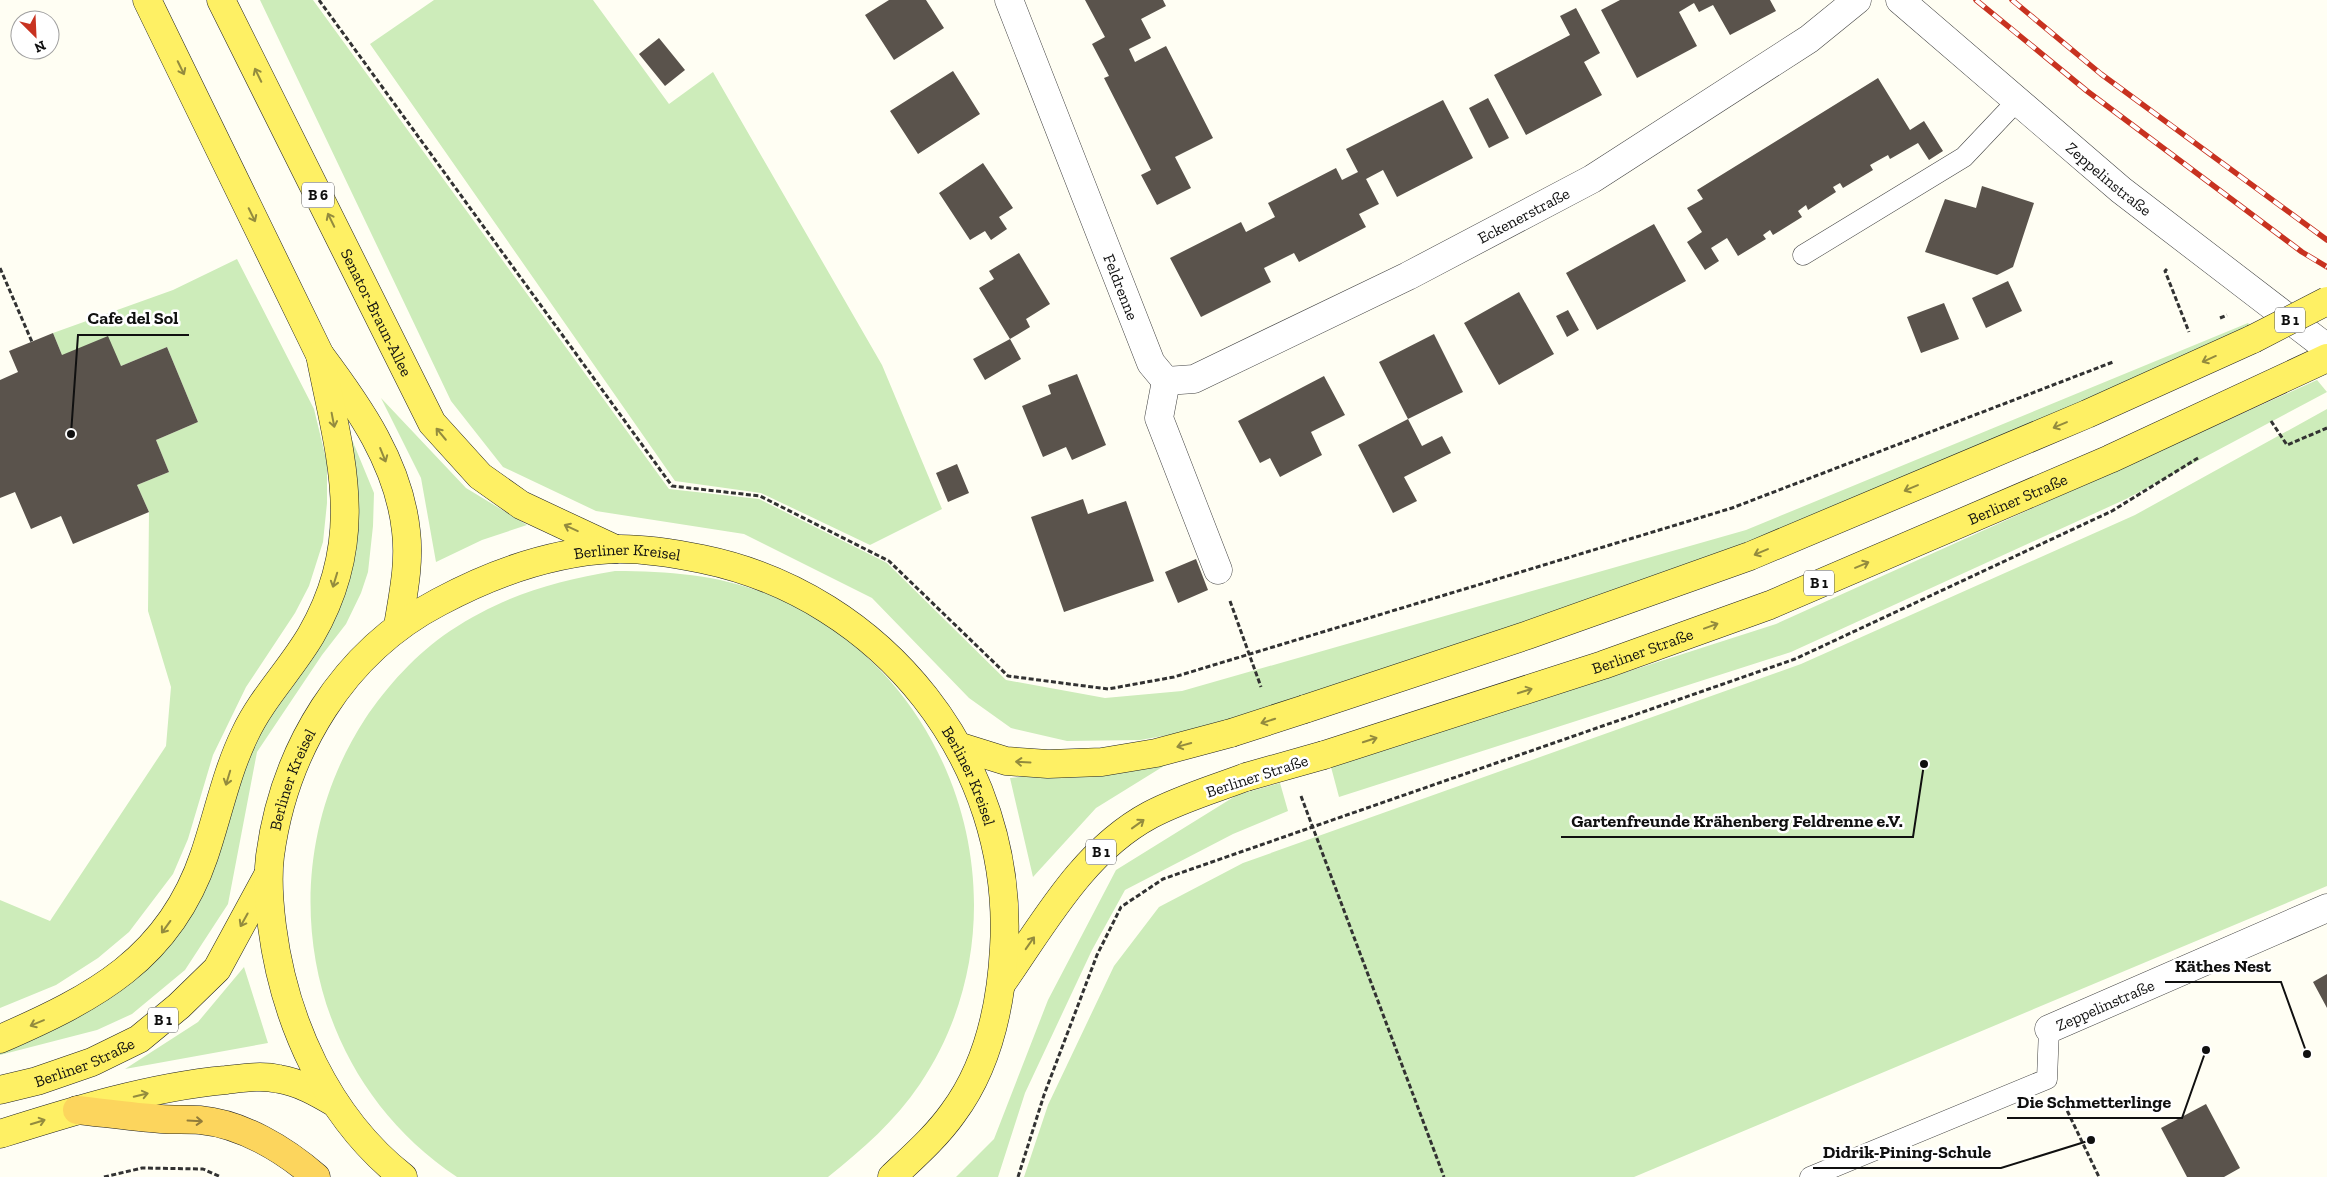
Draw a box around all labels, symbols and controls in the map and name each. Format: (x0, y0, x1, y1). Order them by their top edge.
north arrow (10, 10, 60, 60)
text: N (31, 36, 48, 56)
one-way arrow (176, 61, 186, 76)
one-way arrow (253, 67, 263, 82)
street label: Zeppelinstraße (2062, 138, 2155, 220)
road number: B 6 (302, 182, 334, 208)
street label: Eckenerstraße (1474, 183, 1573, 247)
one-way arrow (247, 207, 257, 222)
one-way arrow (326, 213, 335, 228)
street label: Senator-Braun-Allee (337, 245, 417, 379)
street label: Feldrenne (1100, 251, 1143, 323)
callout: Cafe del Sol (78, 302, 189, 335)
text: Cafe del Sol (88, 307, 178, 329)
road number: B 1 (2275, 308, 2305, 332)
one-way arrow (2202, 354, 2217, 364)
one-way arrow (329, 411, 338, 427)
one-way arrow (2053, 420, 2068, 430)
one-way arrow (436, 428, 447, 441)
one-way arrow (379, 447, 388, 462)
street label: Berliner Straße (1965, 469, 2070, 528)
one-way arrow (1904, 484, 1919, 494)
one-way arrow (564, 523, 579, 533)
street label: Berliner Kreisel (572, 539, 682, 564)
one-way arrow (1754, 547, 1769, 557)
one-way arrow (1854, 560, 1869, 569)
road number: B 1 (1804, 570, 1834, 596)
one-way arrow (329, 571, 339, 587)
one-way arrow (1703, 621, 1719, 630)
street label: Berliner Straße (1589, 624, 1696, 678)
one-way arrow (1516, 685, 1532, 695)
one-way arrow (1261, 717, 1276, 726)
street label: Berliner Kreisel (938, 722, 999, 828)
street label: Berliner Kreisel (265, 725, 319, 832)
one-way arrow (1362, 735, 1378, 745)
one-way arrow (1176, 741, 1192, 751)
street label: Berliner Straße (1204, 751, 1310, 801)
one-way arrow (1015, 758, 1031, 767)
one-way arrow (222, 770, 232, 786)
callout: Gartenfreunde Krähenberg Feldrenne e.V. (1561, 804, 1913, 837)
text: Gartenfreunde Krähenberg Feldrenne e.V. (1571, 810, 1903, 832)
one-way arrow (1131, 819, 1145, 829)
road number: B 1 (1086, 840, 1116, 864)
one-way arrow (239, 912, 249, 927)
one-way arrow (161, 920, 171, 934)
one-way arrow (1025, 936, 1035, 950)
callout: Käthes Nest (2165, 949, 2281, 982)
text: Käthes Nest (2175, 955, 2272, 977)
street label: Zeppelinstraße (2053, 975, 2157, 1034)
road number: B 1 (148, 1008, 178, 1032)
one-way arrow (30, 1018, 45, 1028)
street label: Berliner Straße (32, 1033, 137, 1091)
callout: Die Schmetterlinge (2007, 1085, 2182, 1118)
one-way arrow (133, 1090, 149, 1099)
text: Die Schmetterlinge (2017, 1091, 2171, 1113)
one-way arrow (187, 1116, 203, 1125)
one-way arrow (30, 1117, 46, 1127)
callout: Didrik-Pining-Schule (1813, 1135, 2001, 1168)
text: Didrik-Pining-Schule (1823, 1141, 1992, 1163)

